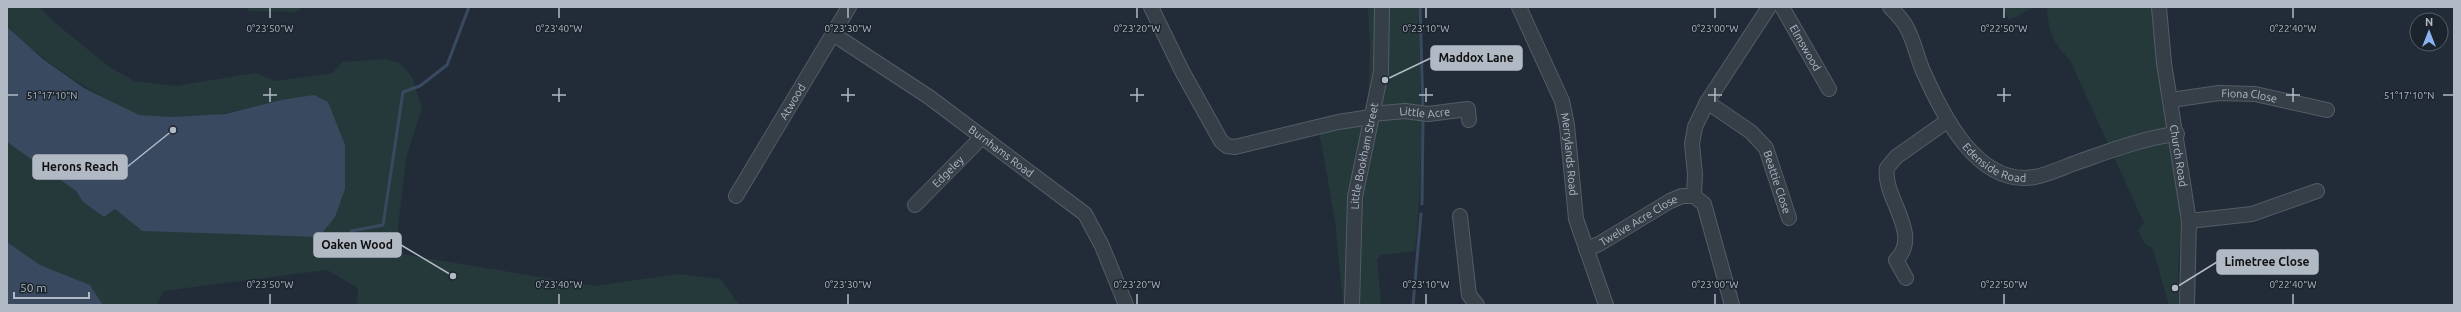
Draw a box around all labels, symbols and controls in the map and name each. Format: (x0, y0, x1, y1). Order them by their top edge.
north arrow (2409, 12, 2449, 52)
text: N (2425, 16, 2433, 28)
text: 0°23'50"W (246, 23, 294, 34)
text: 0°23'40"W (535, 23, 583, 34)
text: 0°23'30"W (824, 23, 872, 34)
text: 0°23'20"W (1113, 23, 1161, 34)
text: 0°23'10"W (1402, 23, 1450, 34)
text: 0°23'00"W (1691, 23, 1739, 34)
street label: Elmswood (1787, 23, 1823, 73)
text: 0°22'50"W (1980, 23, 2028, 34)
text: 0°22'40"W (2269, 23, 2317, 34)
callout: Maddox Lane (1431, 46, 1522, 70)
text: Maddox Lane (1438, 51, 1514, 64)
street label: Atwood (777, 82, 808, 122)
street label: Fiona Close (2221, 87, 2278, 105)
text: 51°17'10"N (27, 90, 77, 101)
text: 51°17'10"N (2384, 90, 2434, 101)
street label: Little Bookham Street (1349, 101, 1381, 210)
street label: Little Acre (1399, 105, 1451, 120)
street label: Merrylands Road (1559, 111, 1580, 196)
street label: Burnhams Road (966, 123, 1036, 179)
street label: Church Road (2168, 124, 2189, 188)
street label: Edenside Road (1960, 140, 2026, 184)
street label: Beattie Close (1761, 149, 1793, 215)
street label: Edgeley (930, 153, 966, 190)
callout: Herons Reach (33, 155, 127, 179)
text: Herons Reach (41, 160, 119, 173)
street label: Twelve Acre Close (1597, 193, 1679, 248)
callout: Oaken Wood (314, 233, 401, 257)
text: Oaken Wood (321, 238, 393, 251)
callout: Limetree Close (2217, 250, 2318, 274)
text: Limetree Close (2225, 255, 2310, 268)
scale bar (14, 274, 89, 300)
text: 0°23'50"W (246, 279, 294, 290)
text: 0°23'40"W (535, 279, 583, 290)
text: 0°23'30"W (824, 279, 872, 290)
text: 0°23'20"W (1113, 279, 1161, 290)
text: 0°23'10"W (1402, 279, 1450, 290)
text: 0°23'00"W (1691, 279, 1739, 290)
text: 0°22'50"W (1980, 279, 2028, 290)
text: 0°22'40"W (2269, 279, 2317, 290)
text: 50 m (20, 281, 47, 294)

